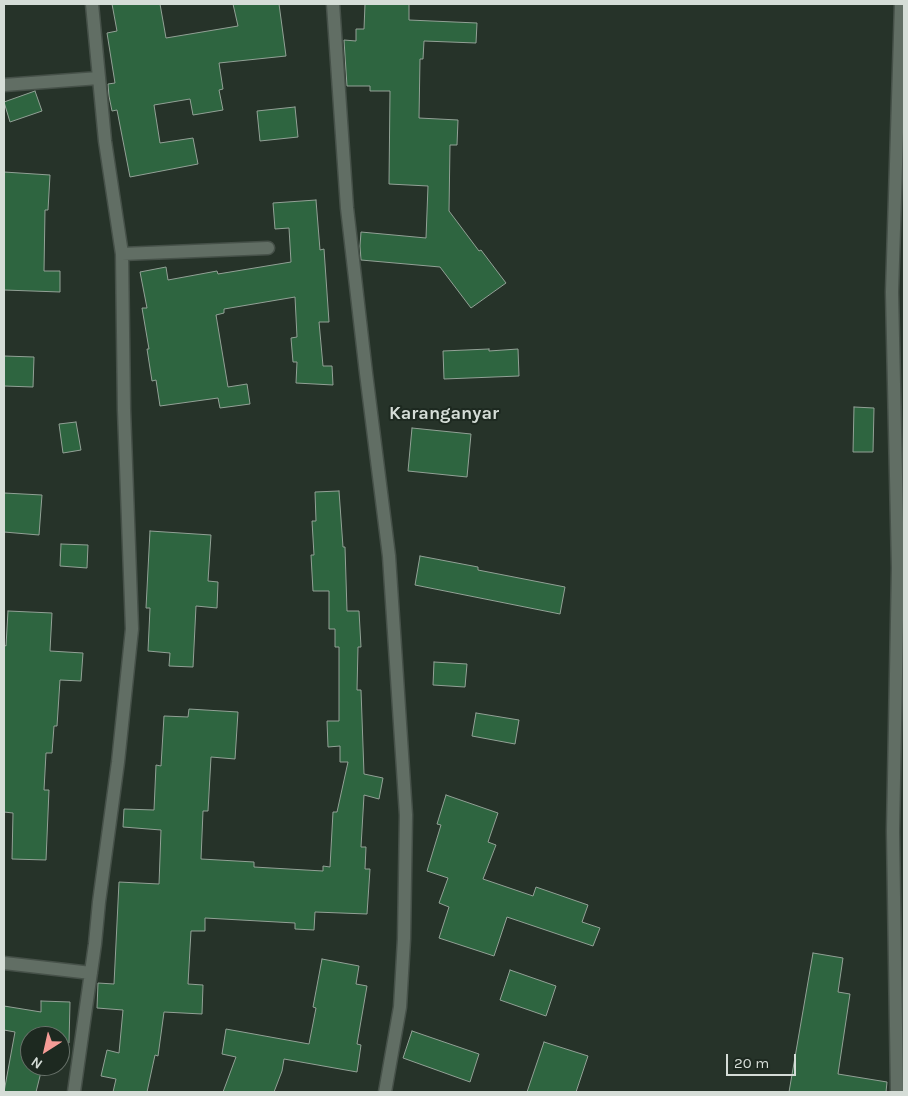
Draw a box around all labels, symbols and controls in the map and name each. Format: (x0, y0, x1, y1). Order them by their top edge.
district label: Karanganyar (389, 403, 499, 425)
north arrow (20, 1026, 70, 1076)
scale bar (728, 1044, 798, 1076)
text: N (28, 1053, 46, 1073)
text: 20 m (734, 1054, 769, 1072)

